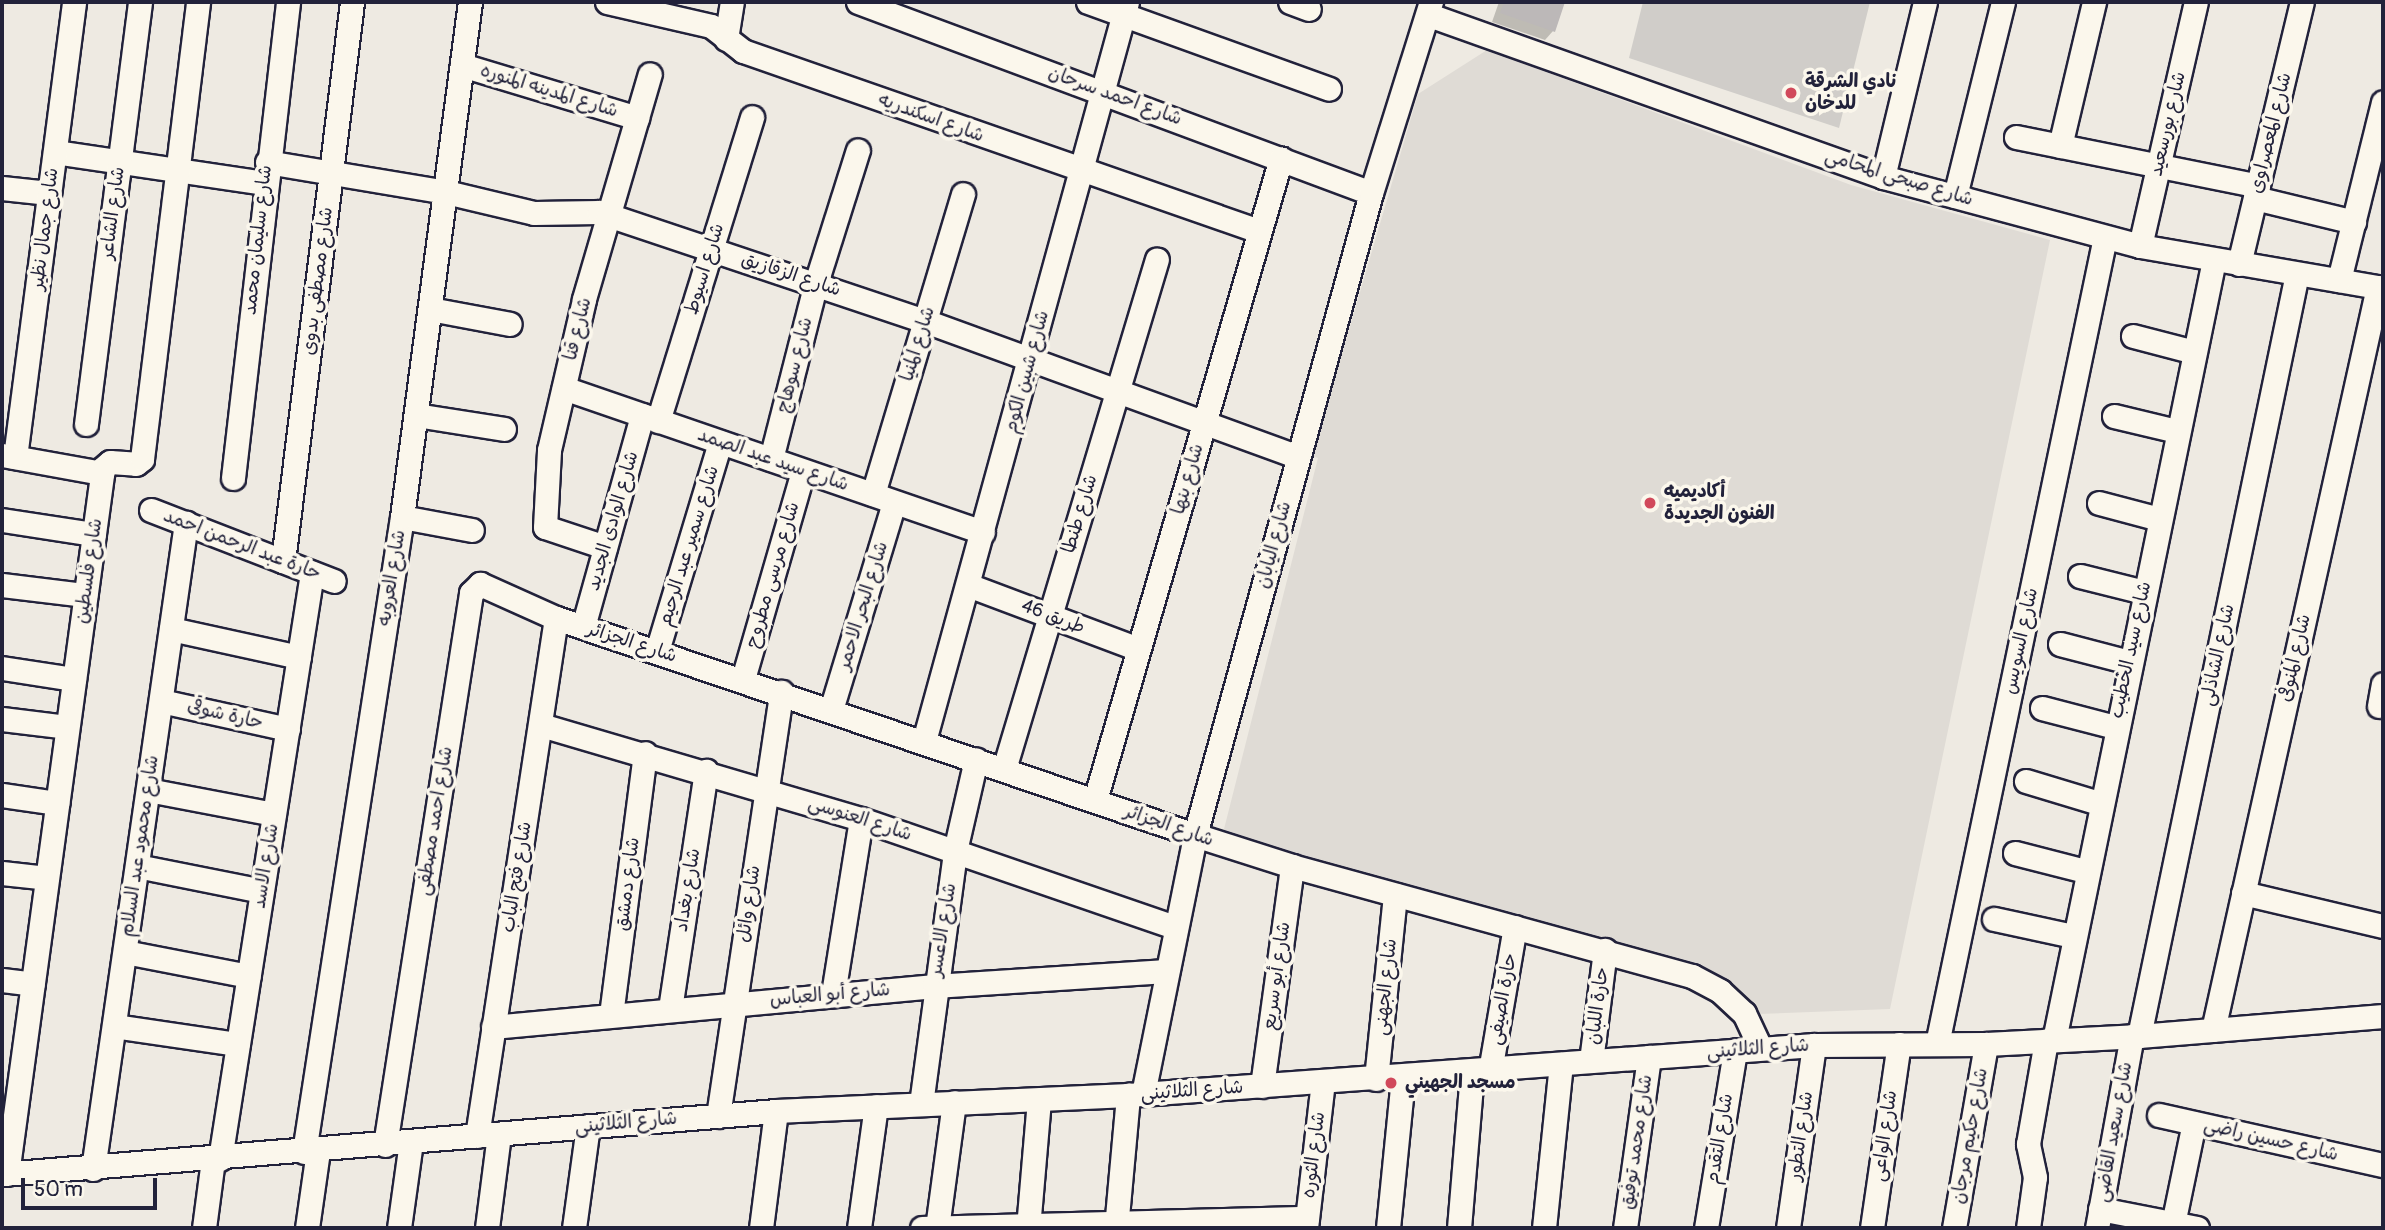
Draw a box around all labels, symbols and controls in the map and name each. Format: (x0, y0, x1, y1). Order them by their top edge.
street label: شارع المدينه المنوره (477, 59, 621, 123)
street label: شارع احمد سرحان (1045, 61, 1185, 131)
street label: شارع بورسعيد (2145, 69, 2191, 179)
street label: شارع المعصراوى (2245, 70, 2297, 196)
place label: نادي الشرقة للدخان (1805, 71, 1896, 115)
marker: نادي الشرقة للدخان (1783, 85, 1799, 101)
street label: شارع اسكندريه (875, 88, 987, 148)
street label: شارع صبحى المحامى (1822, 145, 1976, 211)
street label: شارع سليمان محمد (239, 164, 277, 316)
street label: شارع الشاعر (96, 165, 130, 261)
street label: شارع جمال نظير (26, 166, 64, 292)
street label: شارع مصطفى بدوى (298, 206, 338, 356)
street label: شارع اسيوط (680, 221, 730, 317)
street label: شارع الزقازيق (738, 248, 844, 302)
street label: شارع قنا (559, 295, 597, 363)
street label: شارع المنيا (896, 304, 940, 384)
street label: شارع شبين الكوم (1000, 308, 1054, 436)
street label: شارع سوهاج (772, 315, 818, 415)
street label: شارع سيد عبد الصمد (695, 423, 851, 497)
street label: شارع بنها (1167, 441, 1209, 517)
street label: شارع الوادى الجديد (582, 449, 644, 593)
street label: شارع سمير عبد الرحيم (654, 463, 724, 629)
street label: شارع طنطا (1057, 472, 1103, 556)
place label: أكاديميه الفنون الجديدة (1664, 481, 1775, 525)
marker: أكاديميه الفنون الجديدة (1642, 495, 1658, 511)
street label: شارع مرسى مطروح (741, 499, 805, 651)
street label: شارع اليابان (1251, 499, 1297, 591)
street label: حارة عبد الرحمن احمد (160, 504, 324, 586)
street label: شارع فلسطين (70, 517, 108, 625)
street label: شارع العروبه (373, 528, 411, 628)
street label: شارع البحر الاحمر (833, 539, 893, 673)
street label: شارع سيد الخطيب (2105, 580, 2157, 720)
street label: شارع السويس (1999, 586, 2043, 696)
street label: طريق 46 (1018, 595, 1088, 639)
street label: شارع الشاذلى (2196, 602, 2240, 708)
street label: شارع المنوفى (2274, 612, 2316, 704)
street label: شارع الجزائر (584, 618, 680, 668)
street label: حارة شوقى (185, 695, 265, 735)
street label: شارع احمد مصطفى (412, 745, 458, 897)
street label: شارع محمود عبد السلام (116, 754, 164, 938)
street label: شارع العنوسى (805, 792, 915, 846)
street label: شارع الجزائر (1121, 800, 1217, 852)
street label: شارع فتح الباب (497, 820, 537, 934)
street label: شارع الاسد (248, 822, 284, 910)
street label: شارع دمشق (611, 836, 645, 932)
street label: شارع بغداد (670, 847, 706, 933)
street label: شارع وائل (732, 864, 766, 944)
street label: شارع الاعسر (924, 881, 962, 979)
street label: شارع أبو سريع (1258, 920, 1296, 1032)
street label: شارع الجهنى (1370, 937, 1402, 1037)
street label: حارة الصيفى (1484, 951, 1522, 1047)
street label: حارة اللبان (1582, 966, 1614, 1046)
street label: شارع أبو العباس (769, 978, 891, 1012)
street label: شارع الثلاثينى (1706, 1034, 1810, 1064)
street label: شارع سعيد القاضى (2090, 1060, 2138, 1204)
street label: شارع حكيم مرجان (1947, 1066, 1993, 1206)
place label: مسجد الجهيني (1405, 1072, 1516, 1094)
street label: شارع محمد توفيق (1616, 1073, 1658, 1211)
marker: مسجد الجهيني (1383, 1075, 1399, 1091)
street label: شارع الثلاثينى (1140, 1076, 1244, 1106)
street label: شارع الواعى (1867, 1089, 1903, 1183)
street label: شارع التطور (1783, 1090, 1819, 1182)
street label: شارع التقدم (1702, 1092, 1738, 1186)
street label: شارع الثلاثينى (574, 1107, 678, 1139)
street label: شارع الثوره (1297, 1111, 1331, 1199)
street label: شارع حسين راضى (2202, 1113, 2340, 1167)
scale bar (24, 1164, 161, 1208)
text: 50 m (34, 1176, 83, 1203)

